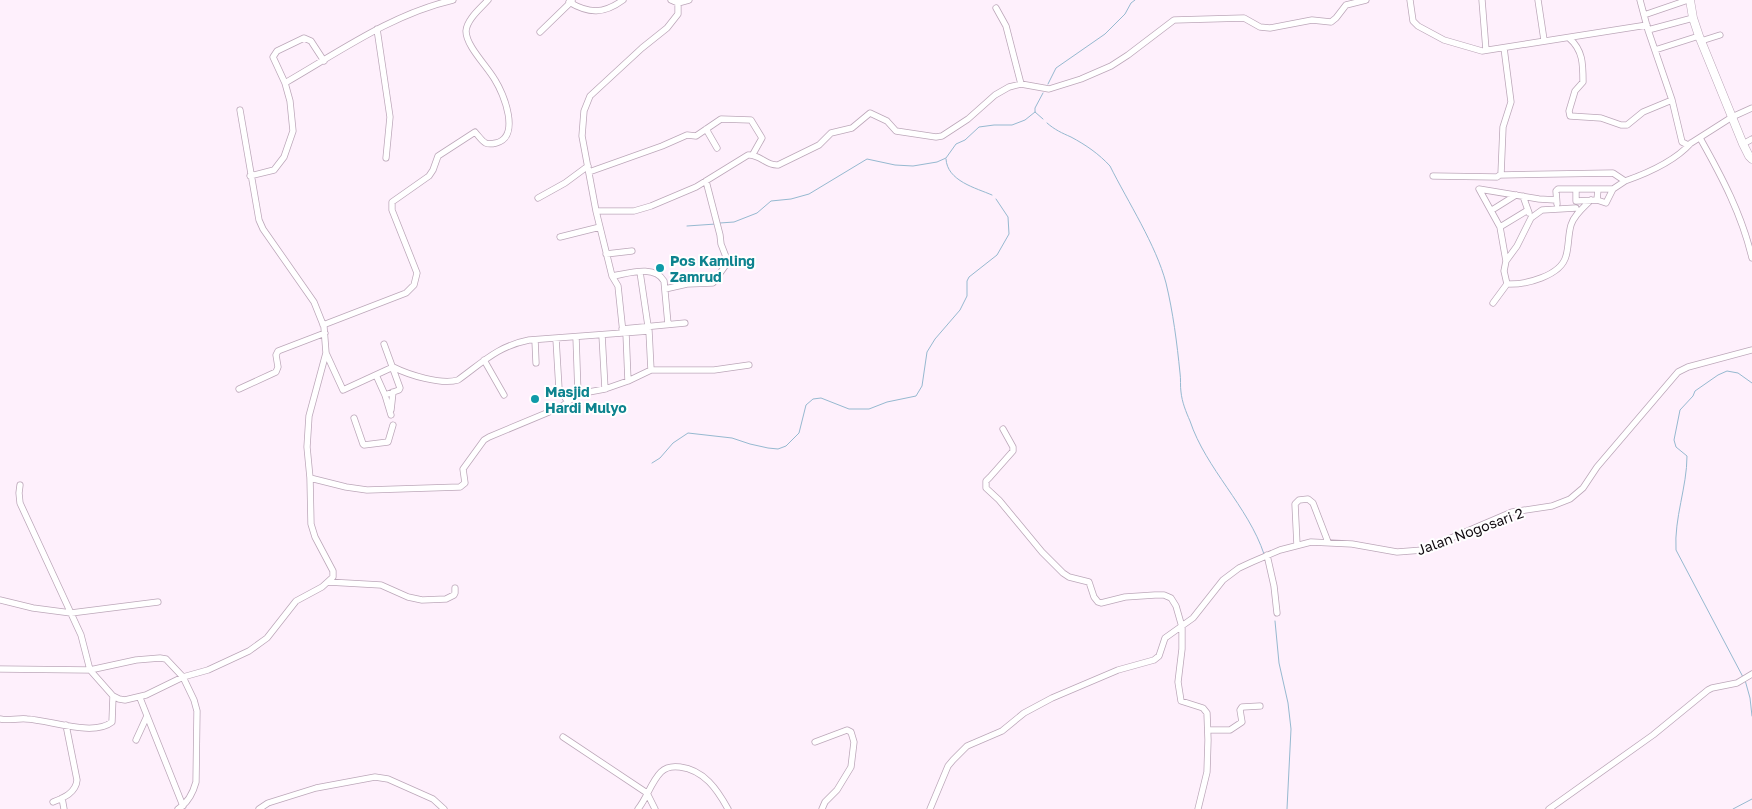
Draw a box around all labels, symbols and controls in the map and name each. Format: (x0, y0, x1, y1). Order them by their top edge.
place label: Pos Kamling Zamrud (670, 252, 755, 285)
marker: Pos Kamling Zamrud (654, 262, 666, 274)
place label: Masjid Hardi Mulyo (545, 383, 627, 416)
marker: Masjid Hardi Mulyo (529, 393, 541, 405)
street label: Jalan Nogosari 2 (1414, 504, 1526, 558)

